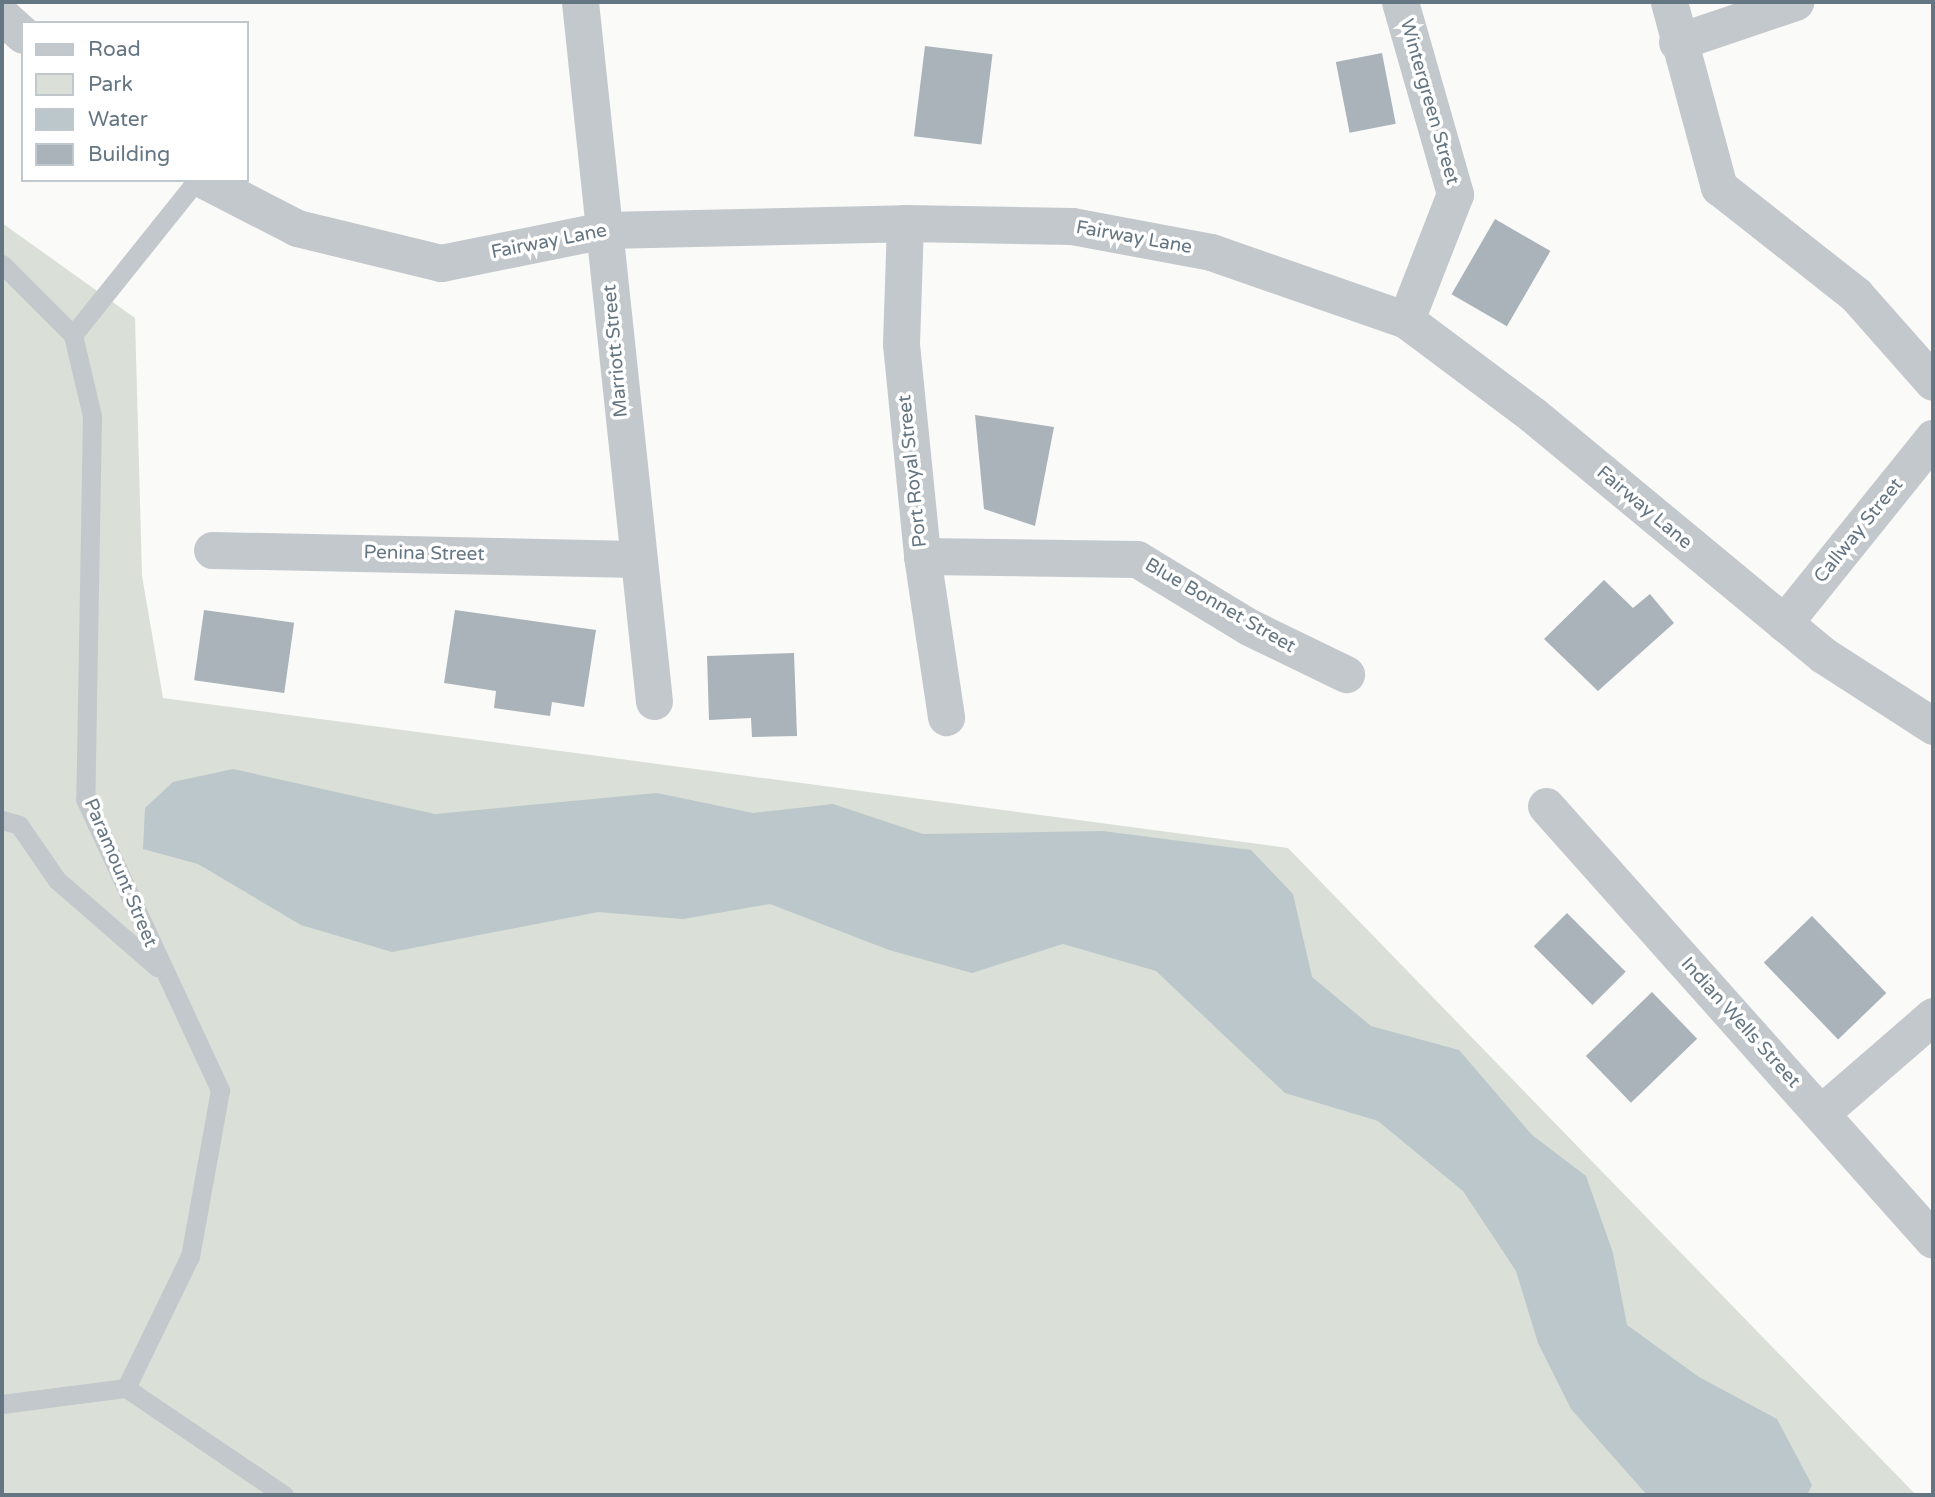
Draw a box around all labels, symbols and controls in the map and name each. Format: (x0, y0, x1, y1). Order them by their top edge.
street label: Wintergreen Street (1394, 17, 1464, 187)
legend (21, 21, 248, 182)
text: Road (88, 37, 141, 62)
text: Park (88, 72, 133, 97)
text: Water (88, 107, 148, 132)
text: Building (88, 142, 170, 167)
street label: Fairway Lane (1074, 217, 1194, 259)
street label: Fairway Lane (489, 220, 609, 264)
street label: Marriott Street (599, 283, 633, 419)
street label: Port Royal Street (894, 394, 932, 548)
street label: Fairway Lane (1592, 462, 1696, 554)
street label: Callway Street (1810, 474, 1908, 588)
street label: Penina Street (363, 542, 485, 566)
street label: Blue Bonnet Street (1141, 554, 1299, 658)
street label: Paramount Street (78, 795, 162, 951)
street label: Indian Wells Street (1675, 953, 1805, 1093)

